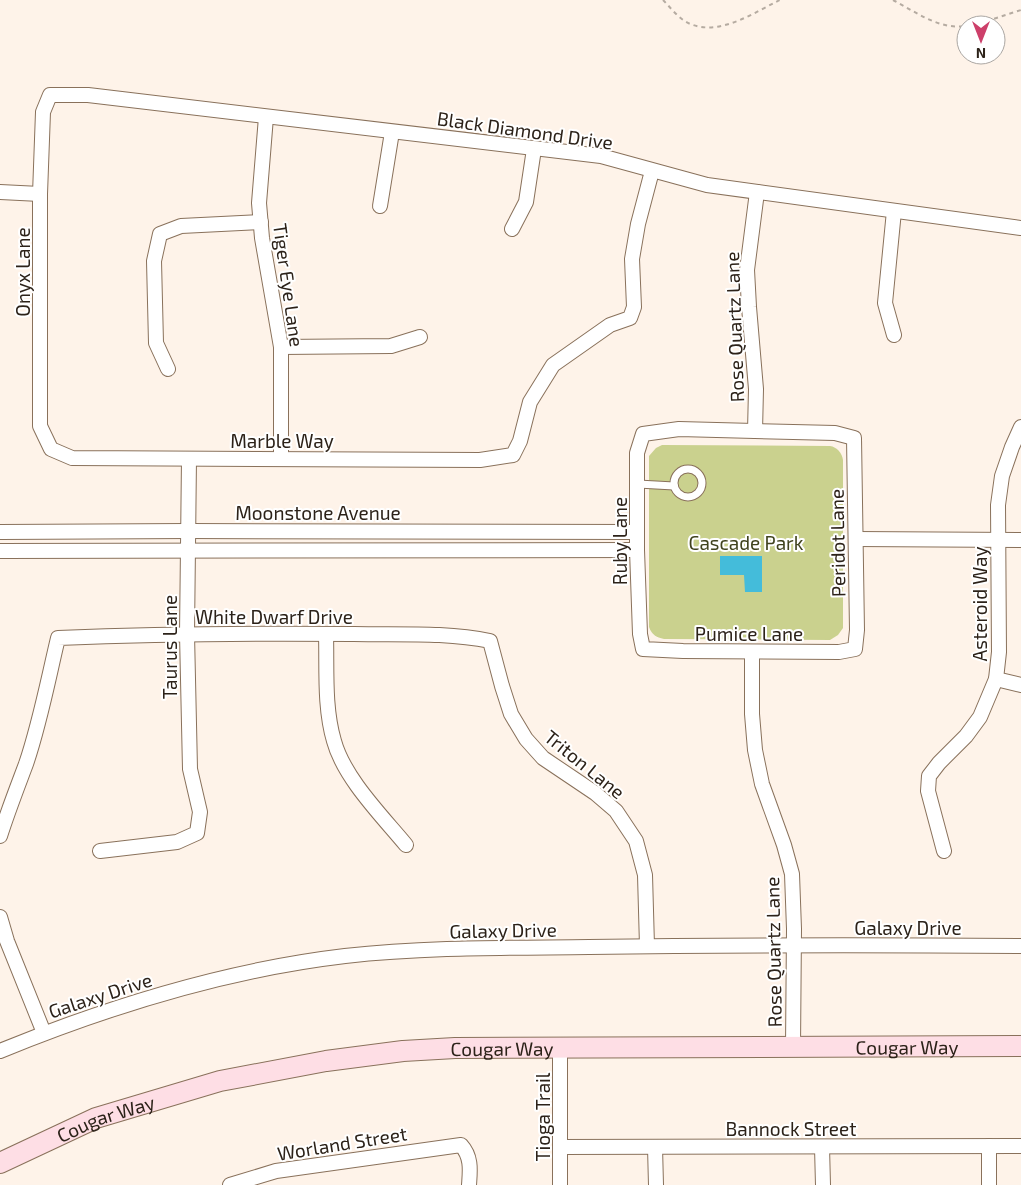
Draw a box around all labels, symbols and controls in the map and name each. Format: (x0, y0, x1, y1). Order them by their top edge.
north arrow (956, 15, 1006, 65)
text: N (976, 45, 986, 62)
street label: Black Diamond Drive (436, 106, 614, 154)
street label: Tiger Eye Lane (269, 222, 309, 348)
street label: Onyx Lane (11, 227, 34, 317)
street label: Rose Quartz Lane (720, 251, 748, 403)
street label: Marble Way (230, 429, 334, 452)
street label: Peridot Lane (825, 489, 849, 597)
street label: Ruby Lane (608, 497, 631, 585)
street label: Moonstone Avenue (235, 501, 401, 524)
park label: Cascade Park (689, 531, 804, 554)
street label: Asteroid Way (968, 547, 991, 661)
street label: Taurus Lane (158, 595, 181, 699)
street label: White Dwarf Drive (195, 605, 353, 628)
street label: Pumice Lane (695, 622, 803, 645)
street label: Triton Lane (540, 725, 630, 803)
street label: Rose Quartz Lane (760, 876, 786, 1028)
street label: Galaxy Drive (854, 916, 962, 939)
street label: Galaxy Drive (449, 918, 557, 942)
street label: Galaxy Drive (45, 967, 155, 1023)
street label: Cougar Way (855, 1035, 958, 1058)
street label: Cougar Way (450, 1036, 553, 1060)
street label: Tioga Trail (531, 1072, 554, 1161)
street label: Cougar Way (53, 1090, 157, 1146)
street label: Bannock Street (726, 1117, 856, 1140)
street label: Worland Street (275, 1121, 409, 1165)

